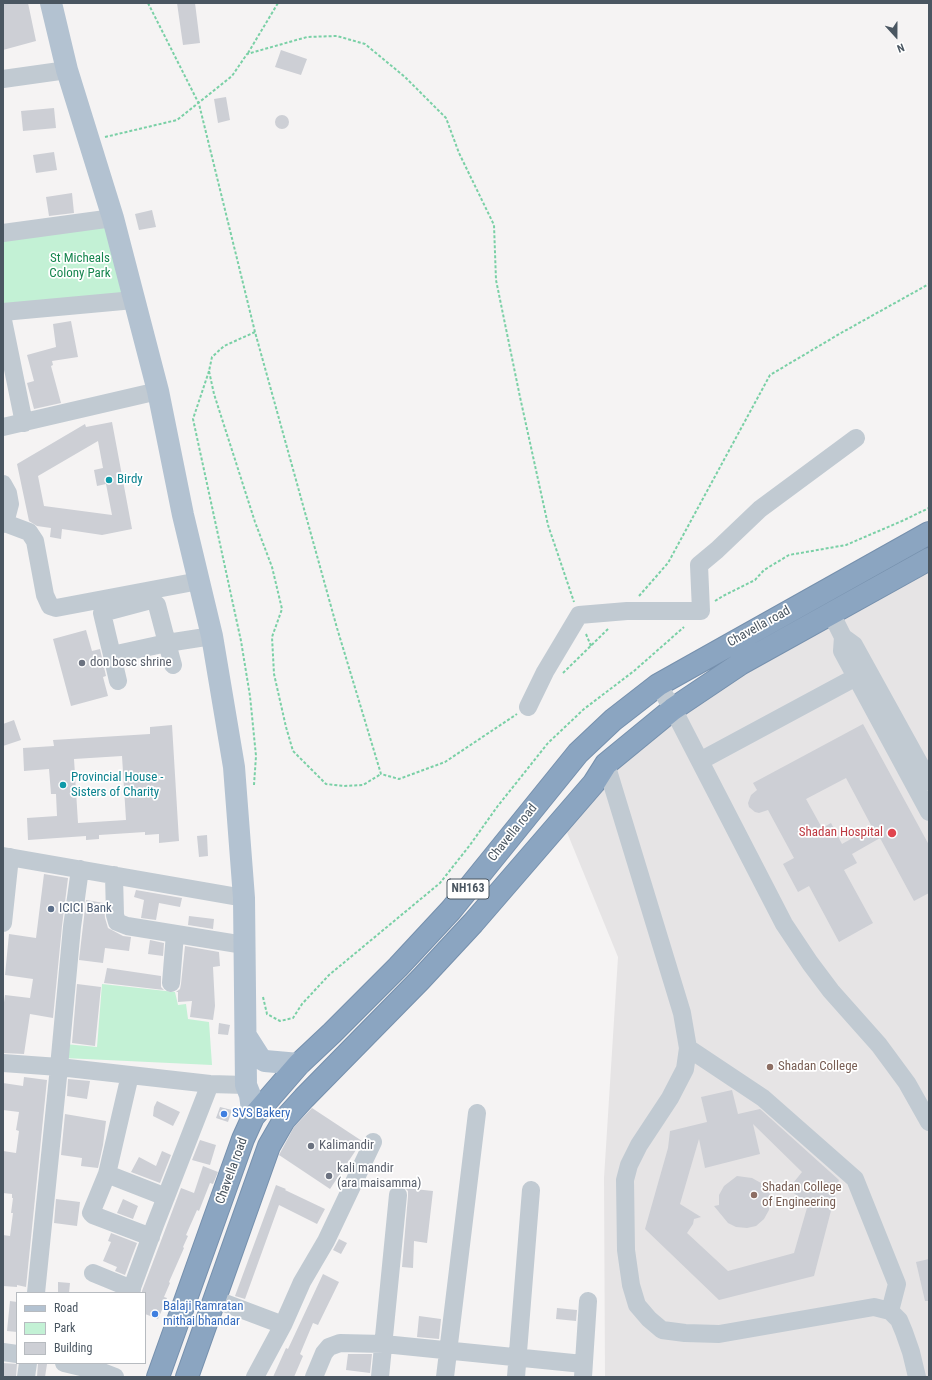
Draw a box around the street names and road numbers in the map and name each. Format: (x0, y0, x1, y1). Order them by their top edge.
street label: Chavella road (725, 603, 793, 651)
street label: Chavella road (485, 801, 541, 865)
road number: NH163 (447, 879, 489, 899)
street label: Chavella road (213, 1136, 251, 1206)

